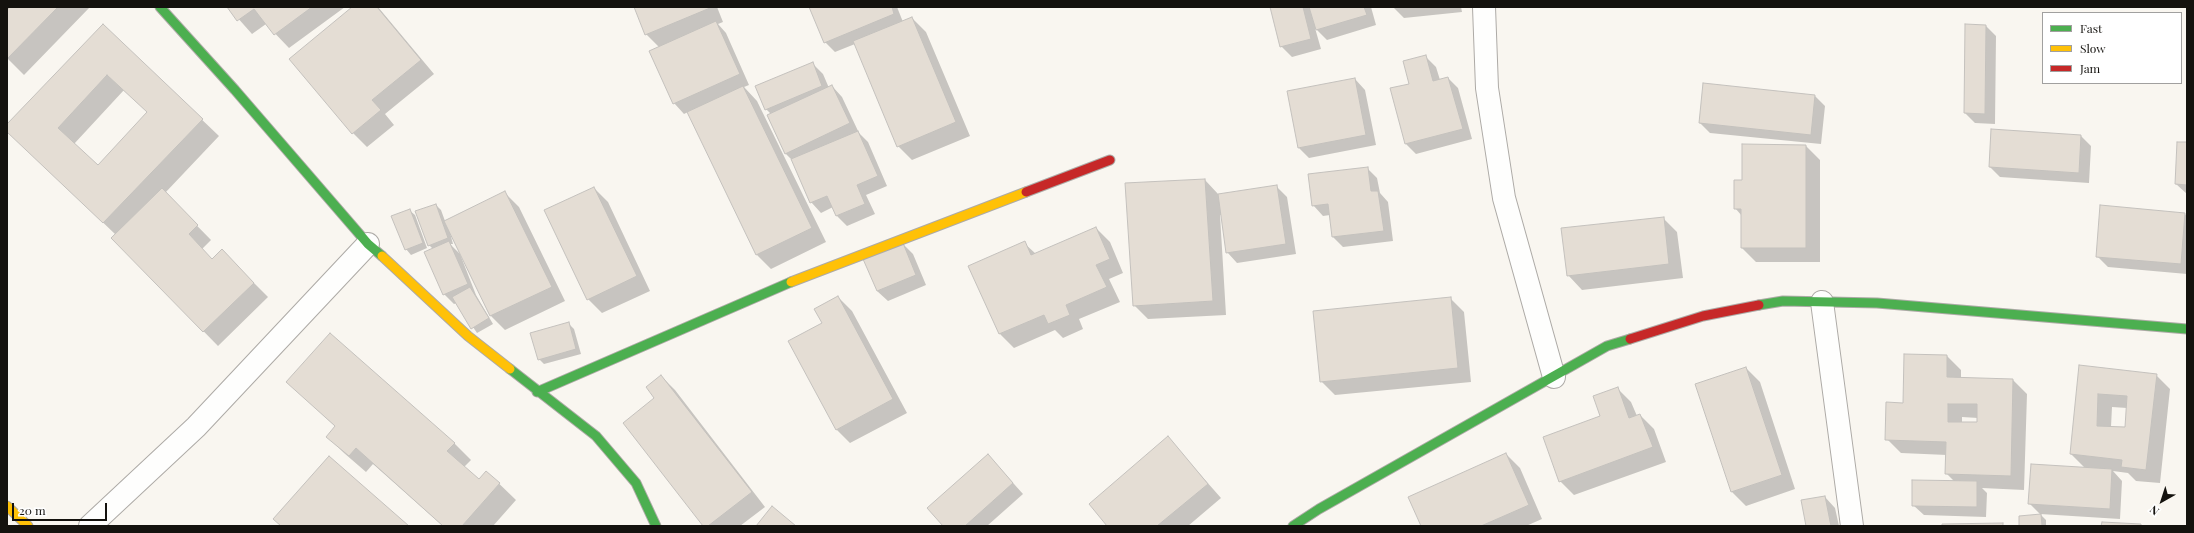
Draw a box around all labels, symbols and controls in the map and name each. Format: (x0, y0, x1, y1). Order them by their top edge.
legend (2042, 12, 2182, 84)
text: Fast (2080, 20, 2102, 36)
text: Slow (2080, 40, 2106, 56)
text: Jam (2080, 60, 2100, 76)
north arrow (2142, 481, 2182, 521)
scale bar (14, 495, 109, 521)
text: 20 m (19, 502, 46, 518)
text: N (2146, 502, 2162, 519)

